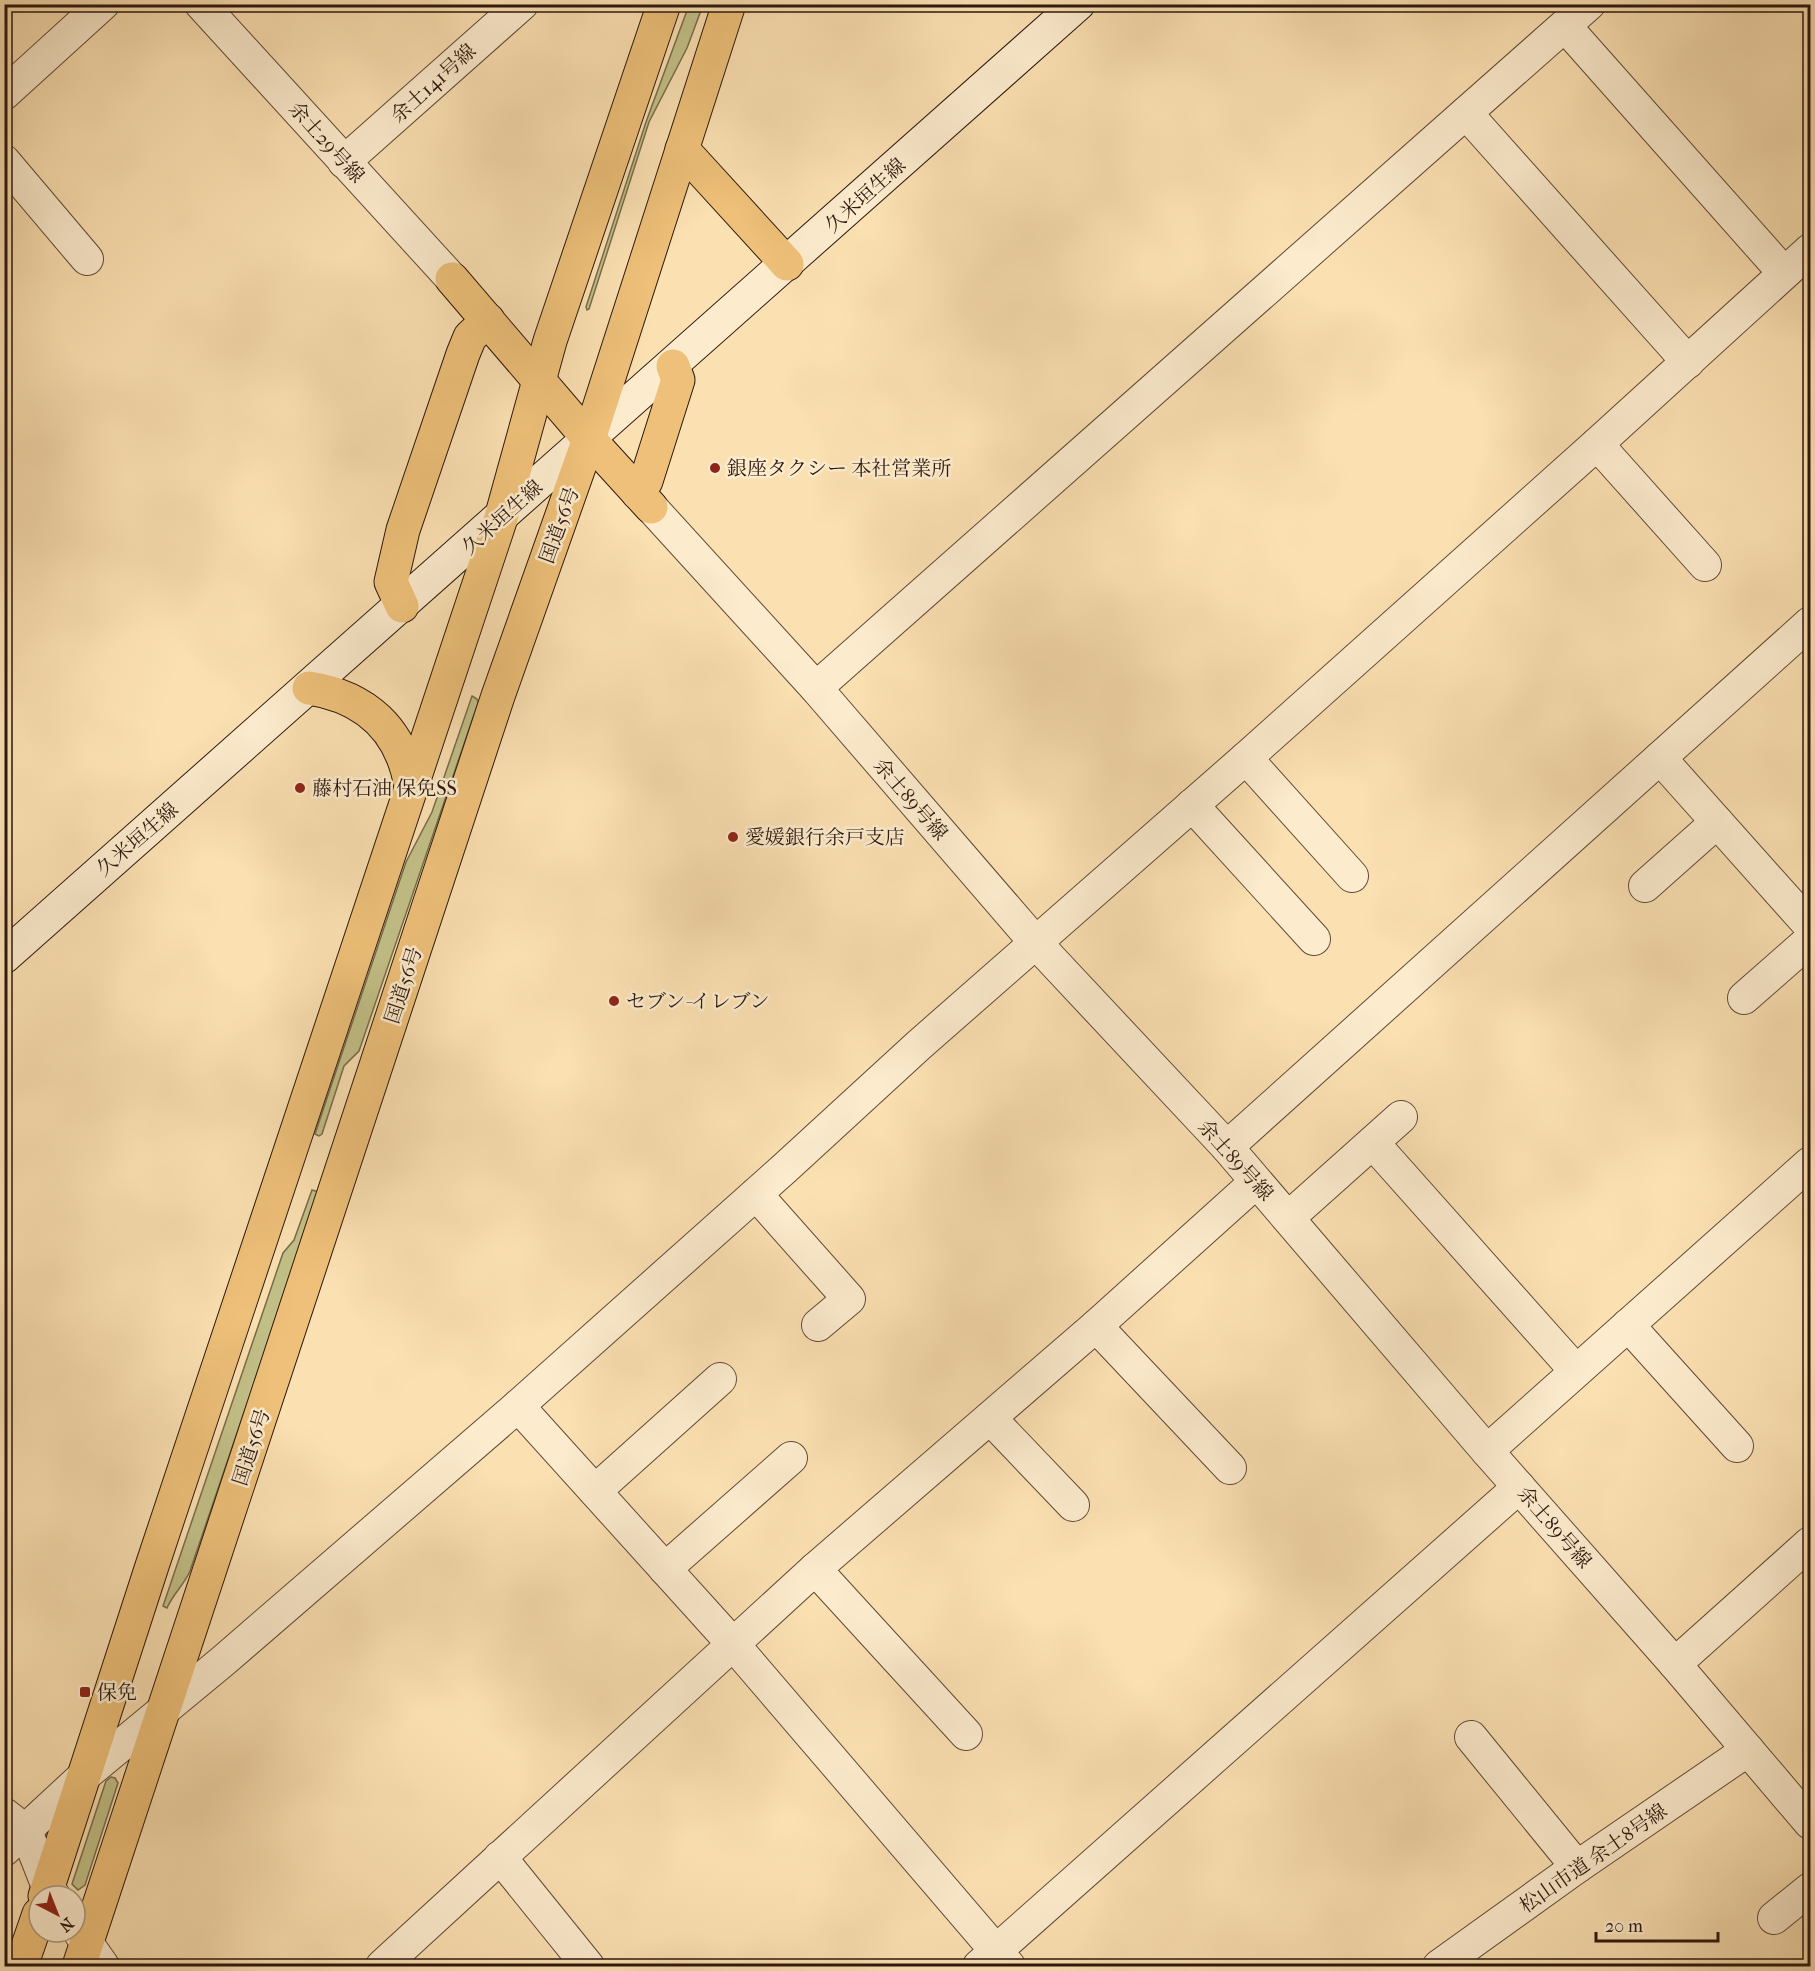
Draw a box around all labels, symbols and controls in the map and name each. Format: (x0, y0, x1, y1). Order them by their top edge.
street label: 余土141号線 (386, 39, 480, 127)
street label: 余土29号線 (284, 97, 369, 187)
street label: 久米垣生線 (820, 153, 910, 237)
place label: 銀座タクシー 本社営業所 (727, 457, 951, 480)
marker: 銀座タクシー 本社営業所 (708, 461, 722, 475)
street label: 久米垣生線 (457, 475, 547, 559)
street label: 国道56号 (535, 484, 584, 566)
street label: 余土89号線 (869, 754, 952, 845)
place label: 藤村石油 保免SS (312, 777, 457, 800)
marker: 藤村石油 保免SS (293, 781, 307, 795)
street label: 久米垣生線 (92, 798, 183, 881)
place label: 愛媛銀行余戸支店 (745, 826, 905, 849)
marker: 愛媛銀行余戸支店 (726, 830, 740, 844)
street label: 国道56号 (380, 944, 427, 1027)
place label: セブン-イレブン (626, 990, 770, 1013)
marker: セブン-イレブン (607, 994, 621, 1008)
street label: 余土89号線 (1193, 1115, 1278, 1205)
street label: 国道56号 (228, 1406, 275, 1489)
street label: 余土89号線 (1513, 1482, 1596, 1573)
place label: 保免 (97, 1681, 137, 1704)
marker: 保免 (78, 1685, 92, 1699)
street label: 松山市道 余土8号線 (1515, 1799, 1671, 1918)
north arrow (27, 1884, 87, 1944)
scale bar (1596, 1905, 1718, 1943)
text: N (55, 1914, 78, 1936)
text: 20 m (1605, 1916, 1643, 1937)

